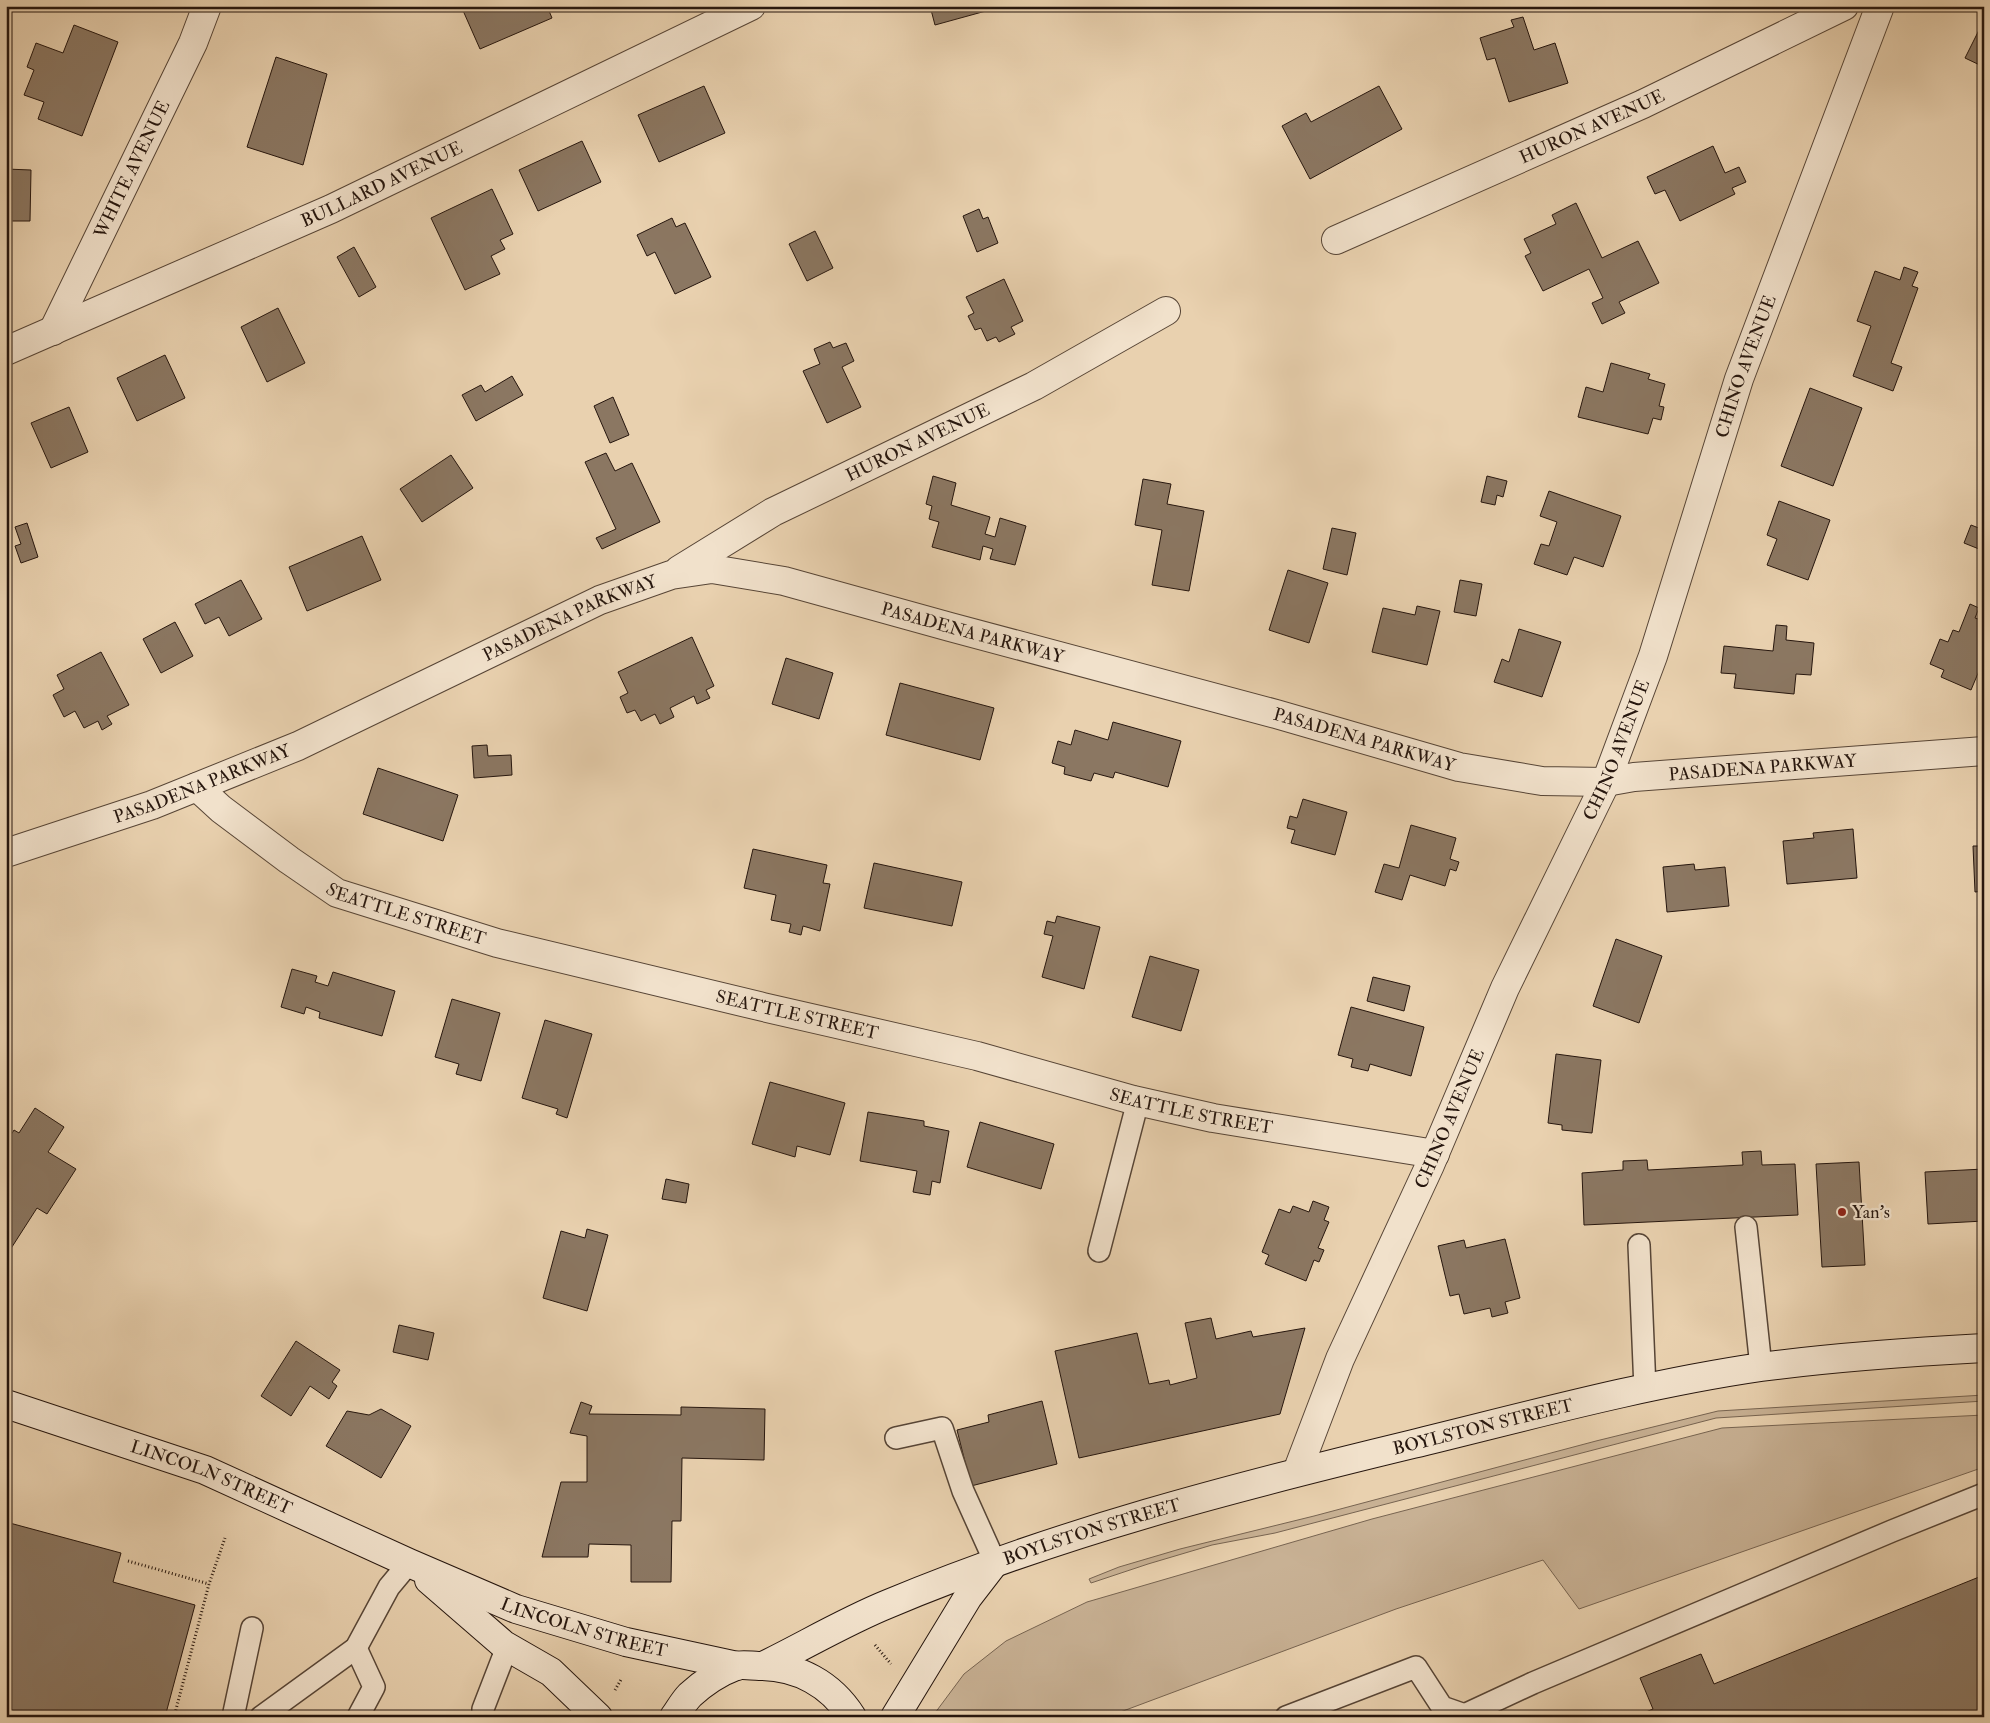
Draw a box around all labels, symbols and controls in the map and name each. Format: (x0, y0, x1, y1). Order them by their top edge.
street label: HURON AVENUE (1516, 84, 1668, 169)
street label: WHITE AVENUE (88, 96, 175, 243)
street label: BULLARD AVENUE (297, 136, 466, 232)
street label: CHINO AVENUE (1710, 292, 1781, 441)
street label: HURON AVENUE (842, 398, 993, 487)
street label: PASADENA PARKWAY (479, 569, 661, 666)
street label: PASADENA PARKWAY (879, 597, 1067, 669)
street label: CHINO AVENUE (1577, 676, 1655, 824)
street label: PASADENA PARKWAY (1271, 702, 1459, 777)
street label: PASADENA PARKWAY (110, 738, 295, 828)
street label: PASADENA PARKWAY (1668, 749, 1858, 786)
street label: SEATTLE STREET (321, 877, 489, 950)
street label: SEATTLE STREET (713, 985, 881, 1045)
street label: CHINO AVENUE (1409, 1045, 1489, 1192)
street label: SEATTLE STREET (1107, 1082, 1275, 1139)
place label: Yan's (1852, 1201, 1890, 1224)
marker: Yan's (1836, 1206, 1848, 1218)
street label: BOYLSTON STREET (1390, 1393, 1576, 1460)
street label: LINCOLN STREET (127, 1435, 296, 1520)
street label: BOYLSTON STREET (1000, 1493, 1184, 1570)
street label: LINCOLN STREET (497, 1592, 670, 1662)

